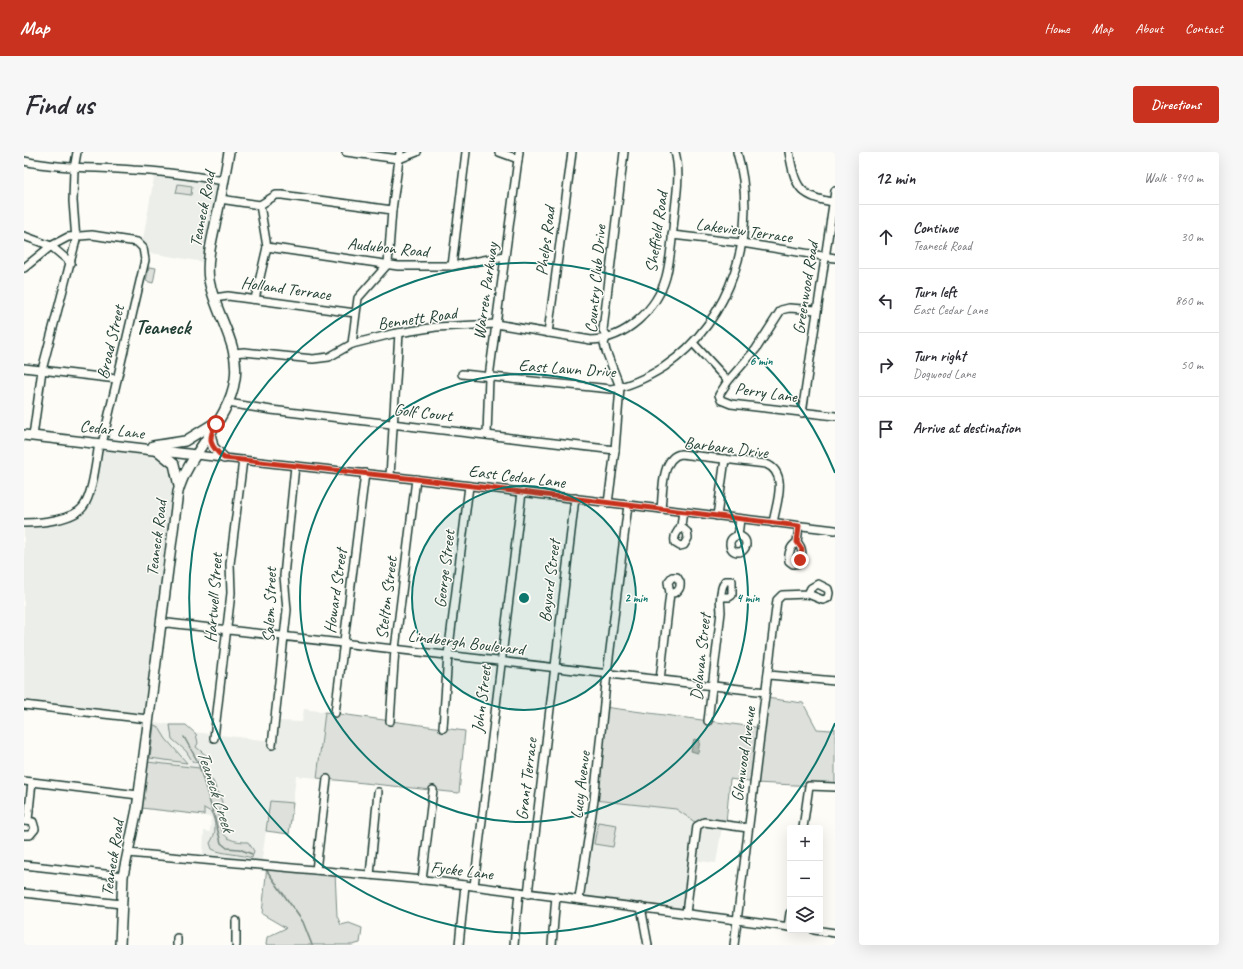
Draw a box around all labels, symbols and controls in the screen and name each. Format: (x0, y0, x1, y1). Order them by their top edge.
text: Map (20, 16, 50, 40)
text: Home (1044, 20, 1070, 37)
text: Map (1092, 20, 1113, 37)
text: About (1135, 20, 1163, 37)
text: Contact (1185, 20, 1223, 37)
button: Directions (1133, 86, 1219, 123)
text: Find us (24, 87, 94, 122)
street label: Teaneck Road (185, 167, 221, 249)
text: 12 min (875, 168, 915, 189)
text: Walk · 940 m (1144, 170, 1203, 186)
street label: Sheffield Road (640, 188, 673, 274)
street label: Phelps Road (531, 202, 561, 277)
street label: Lakeview Terrace (694, 213, 795, 248)
text: Continue (913, 219, 958, 238)
street label: Country Club Drive (580, 223, 611, 334)
icon: ahead (875, 226, 897, 248)
text: 30 m (1181, 229, 1203, 245)
street label: Audubon Road (346, 233, 432, 262)
street label: Greenwood Road (788, 237, 824, 336)
text: Teaneck Road (913, 238, 972, 254)
street label: Warren Parkway (468, 240, 503, 341)
street label: Holland Terrace (240, 272, 333, 305)
text: Turn left (913, 283, 956, 302)
icon: left (875, 290, 897, 312)
text: 860 m (1175, 293, 1203, 309)
street label: Broad Street (92, 301, 130, 381)
street label: Bennett Road (376, 302, 461, 334)
text: East Cedar Lane (913, 302, 987, 318)
district label: Teaneck (135, 314, 193, 340)
text: Turn right (913, 347, 966, 366)
text: 6 min (749, 353, 773, 369)
icon: right (875, 354, 897, 376)
street label: East Lawn Drive (518, 355, 617, 382)
text: 50 m (1181, 357, 1203, 373)
text: Dogwood Lane (913, 366, 975, 382)
street label: Perry Lane (734, 378, 800, 407)
street label: Golf Court (393, 399, 456, 427)
street label: Cedar Lane (79, 415, 147, 444)
route start (207, 415, 225, 433)
icon: arrive (875, 418, 897, 440)
text: Arrive at destination (913, 419, 1020, 438)
street label: Barbara Drive (683, 432, 771, 463)
street label: East Cedar Lane (467, 460, 568, 493)
street label: Teaneck Road (141, 497, 172, 577)
street label: George Street (429, 527, 460, 609)
street label: Bayard Street (534, 536, 565, 623)
street label: Howard Street (319, 545, 352, 635)
street label: Hartwell Street (200, 550, 227, 643)
route end (791, 551, 809, 569)
street label: Stelton Street (371, 553, 402, 640)
street label: Salem Street (258, 565, 281, 643)
text: 2 min (625, 590, 648, 606)
text: 4 min (737, 590, 760, 606)
centre of rings (517, 591, 531, 605)
street label: Delavan Street (686, 610, 716, 701)
street label: Lindbergh Boulevard (407, 625, 528, 660)
street label: John Street (467, 662, 496, 735)
street label: Glenwood Avenue (726, 704, 761, 803)
street label: Grant Terrace (511, 735, 542, 821)
water label: Teaneck Creek (193, 748, 241, 838)
street label: Lucy Avenue (566, 749, 595, 820)
street label: Teaneck Road (96, 816, 129, 898)
map controls (787, 825, 823, 933)
button: + (787, 825, 823, 861)
street label: Fycke Lane (430, 856, 496, 885)
button: − (787, 861, 823, 897)
button: layers (787, 897, 823, 933)

